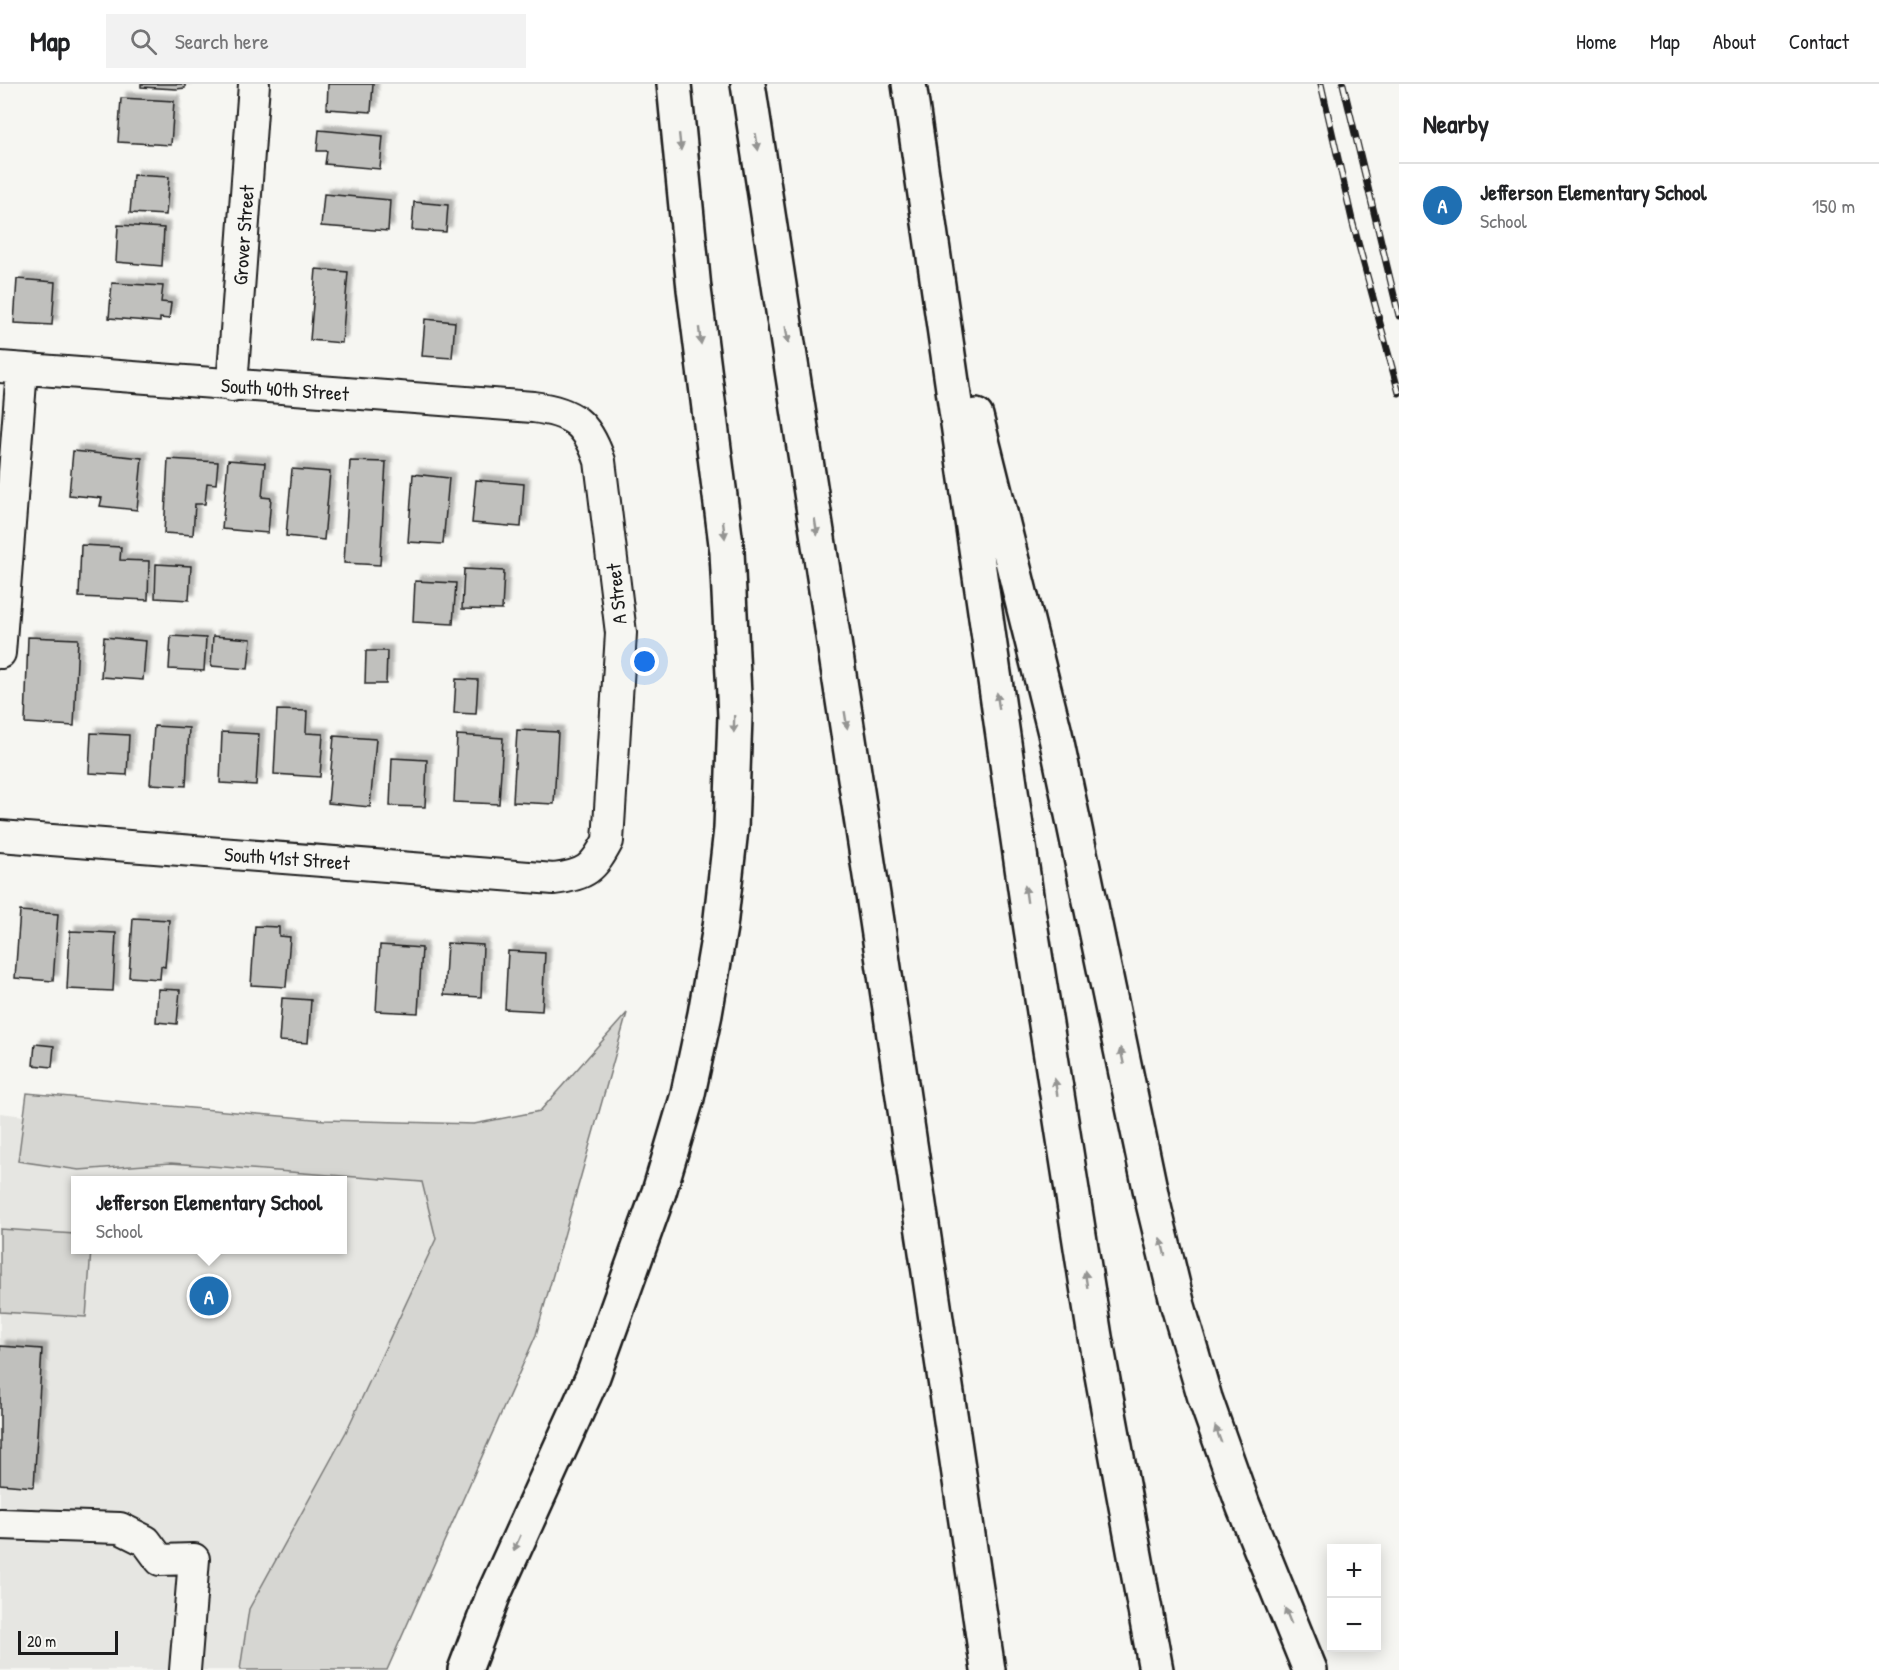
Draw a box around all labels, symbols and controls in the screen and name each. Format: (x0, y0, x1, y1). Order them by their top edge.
search box (106, 14, 526, 68)
text: Map (30, 22, 70, 60)
icon: search (127, 25, 160, 58)
text: Search here (175, 26, 269, 56)
text: Home (1576, 27, 1617, 56)
text: Map (1650, 27, 1680, 56)
text: About (1713, 27, 1756, 56)
text: Contact (1789, 27, 1849, 56)
text: Nearby (1423, 106, 1489, 141)
one-way arrow (752, 132, 761, 151)
one-way arrow (675, 133, 685, 152)
text: Jefferson Elementary School (1480, 177, 1707, 207)
street label: Grover Street (226, 183, 260, 286)
text: A (1438, 192, 1447, 219)
text: 150 m (1812, 192, 1855, 219)
text: School (1480, 207, 1527, 234)
one-way arrow (782, 325, 791, 344)
one-way arrow (695, 327, 705, 346)
street label: South 40th Street (220, 371, 351, 407)
one-way arrow (812, 518, 821, 537)
one-way arrow (720, 520, 729, 539)
street label: A Street (599, 561, 633, 626)
your location (630, 647, 659, 676)
one-way arrow (994, 691, 1003, 710)
one-way arrow (842, 711, 851, 730)
one-way arrow (730, 715, 739, 734)
street label: South 41st Street (223, 840, 352, 876)
one-way arrow (1021, 884, 1030, 903)
one-way arrow (1117, 1046, 1126, 1065)
one-way arrow (1051, 1077, 1060, 1096)
popup (71, 1176, 347, 1254)
text: Jefferson Elementary School (96, 1187, 322, 1217)
text: School (96, 1217, 143, 1244)
one-way arrow (1158, 1237, 1168, 1256)
one-way arrow (1081, 1270, 1090, 1289)
pin: A (190, 1274, 228, 1318)
one-way arrow (1212, 1425, 1222, 1443)
one-way arrow (512, 1534, 521, 1551)
map controls (1327, 1544, 1381, 1652)
button: + (1327, 1544, 1381, 1598)
button: − (1327, 1598, 1381, 1652)
one-way arrow (1282, 1607, 1292, 1625)
scale bar (18, 1628, 118, 1656)
text: 20 m (27, 1630, 56, 1652)

